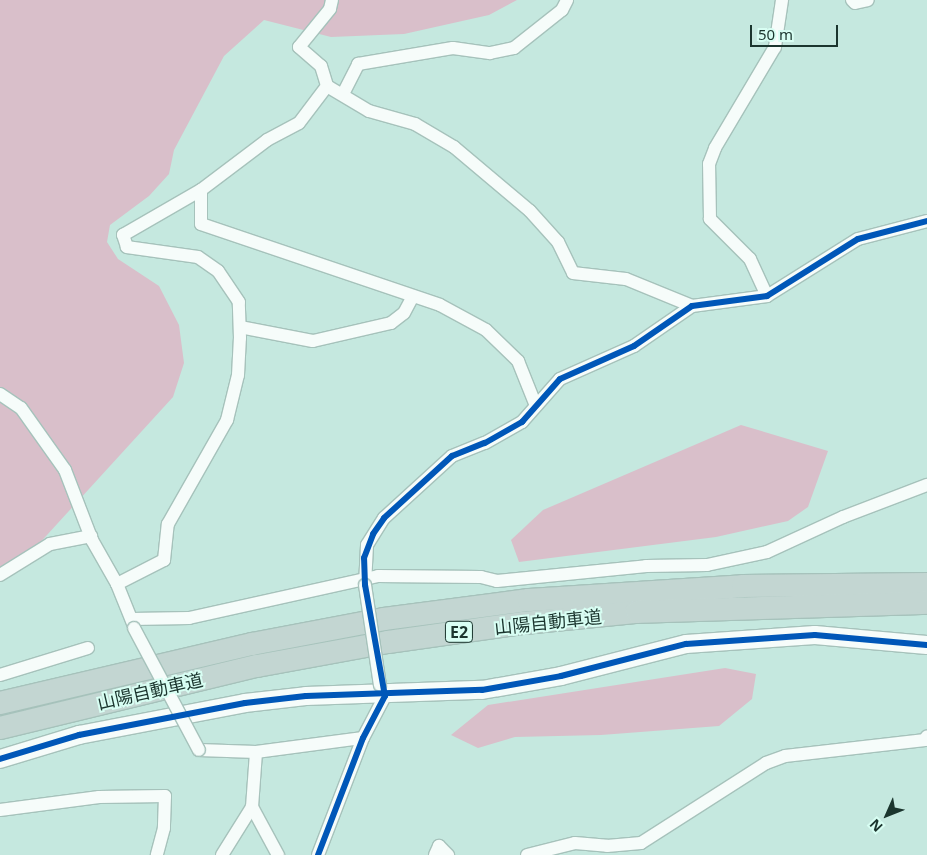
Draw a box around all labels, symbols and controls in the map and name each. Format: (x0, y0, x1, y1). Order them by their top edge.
scale bar (752, 15, 840, 47)
text: 50 m (758, 24, 793, 44)
street label: 山陽自動車道 (493, 606, 603, 638)
road number: E2 (444, 618, 474, 646)
street label: 山陽自動車道 (95, 668, 205, 714)
north arrow (862, 790, 912, 840)
text: N (865, 815, 887, 836)

